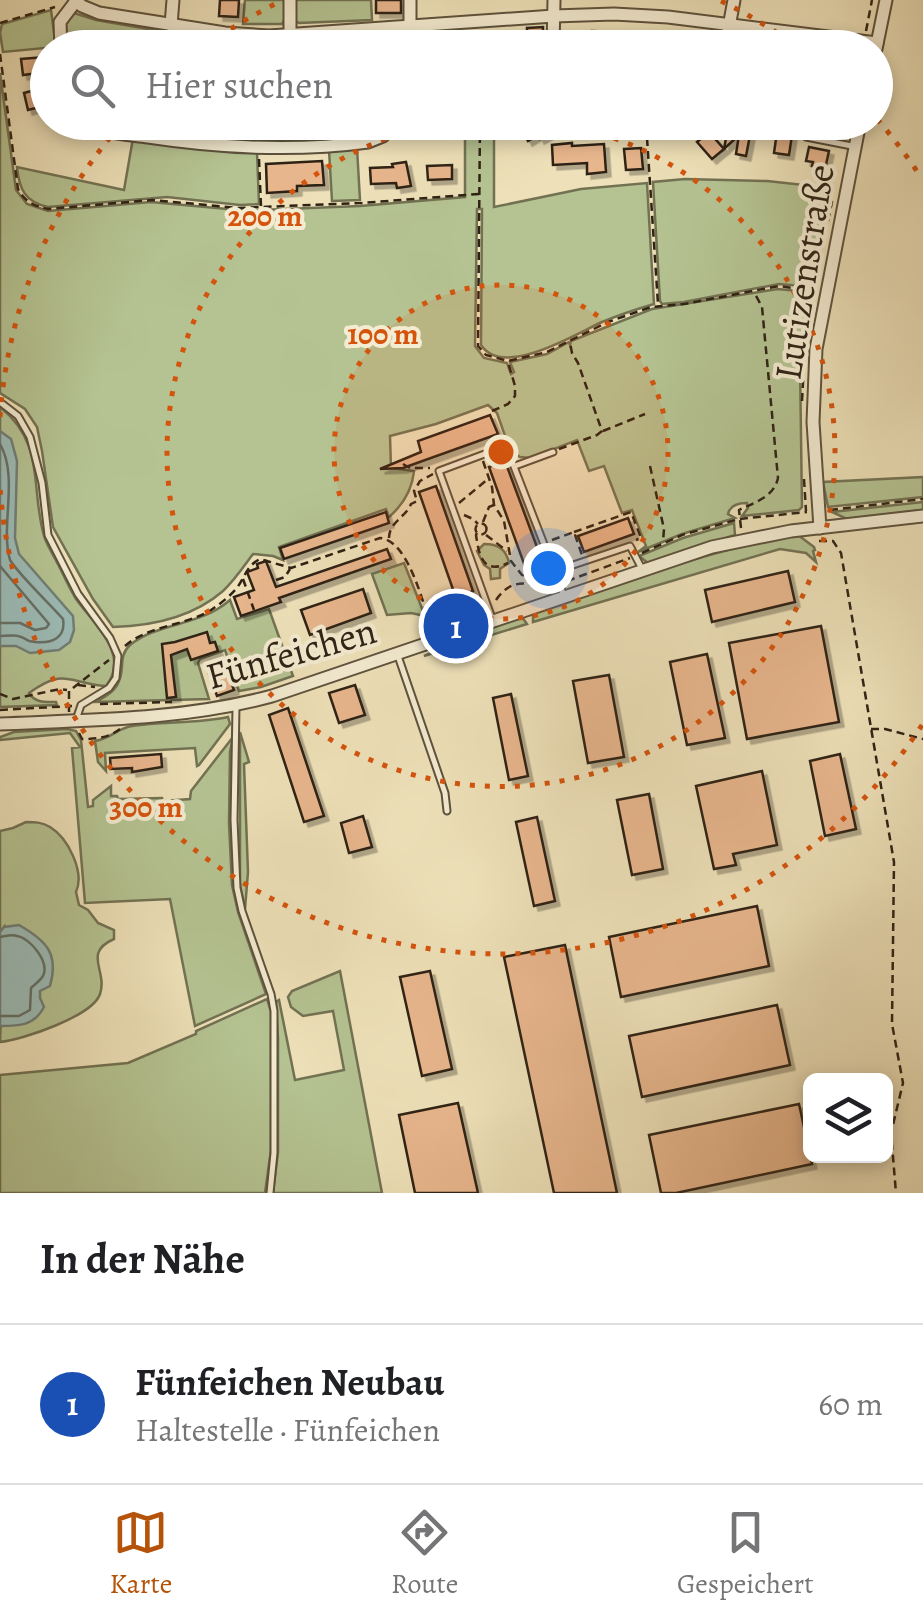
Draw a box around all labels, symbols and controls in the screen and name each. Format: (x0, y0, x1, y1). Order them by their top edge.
search box (30, 30, 893, 140)
icon: search (65, 58, 120, 113)
text: Hier suchen (145, 59, 333, 111)
street label: Lutizenstraße (761, 160, 847, 384)
text: 200 m (227, 196, 303, 236)
text: 100 m (347, 314, 419, 354)
centre of rings (483, 434, 519, 470)
your location (523, 543, 574, 594)
pin: 1 (424, 588, 488, 664)
street label: Fünfeichen (200, 604, 382, 702)
text: 300 m (109, 787, 183, 827)
map controls (803, 1073, 893, 1163)
button: layers (803, 1073, 893, 1163)
text: In der Nähe (40, 1230, 245, 1287)
text: Fünfeichen Neubau (135, 1356, 444, 1408)
text: 1 (67, 1382, 78, 1426)
text: 60 m (818, 1382, 883, 1426)
text: Haltestelle · Fünfeichen (135, 1408, 440, 1452)
tab: Karte (109, 1505, 172, 1603)
tab: Route (391, 1505, 458, 1603)
tab: Gespeichert (677, 1505, 814, 1603)

